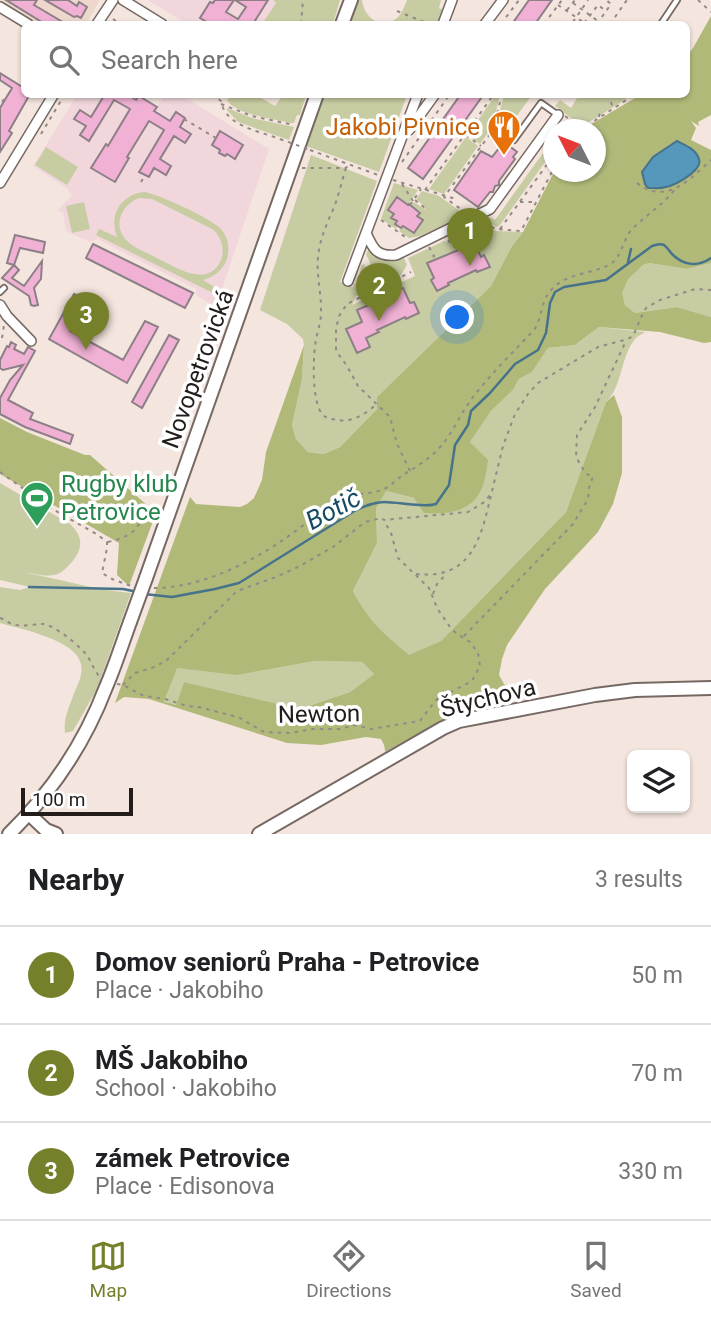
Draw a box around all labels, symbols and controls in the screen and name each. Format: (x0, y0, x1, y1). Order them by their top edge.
search box (21, 21, 690, 98)
icon: search (45, 41, 83, 79)
text: Search here (101, 45, 238, 75)
restaurant icon: Jakobi Pivnice (485, 108, 523, 157)
place label: Jakobi Pivnice (326, 113, 480, 141)
north arrow (543, 119, 606, 182)
pin: 1 (447, 208, 493, 266)
pin: 2 (356, 263, 402, 321)
street label: Novopetrovická (156, 286, 240, 452)
pin: 3 (63, 292, 109, 350)
your location (440, 300, 474, 334)
place label: Rugby klub Petrovice (61, 470, 178, 526)
sports icon: Rugby klub Petrovice (18, 479, 56, 528)
water label: Botič (300, 482, 366, 536)
street label: Štychova (438, 673, 538, 723)
street label: Newton (278, 699, 360, 729)
map controls (627, 750, 690, 813)
button: layers (627, 750, 690, 813)
scale bar (21, 785, 133, 817)
text: 100 m (32, 788, 85, 811)
text: Nearby (28, 862, 124, 897)
text: 3 results (595, 866, 683, 893)
text: Domov seniorů Praha - Petrovice (95, 947, 479, 977)
text: 1 (44, 962, 58, 989)
text: 50 m (631, 962, 683, 989)
text: Place · Jakobiho (95, 977, 264, 1004)
text: MŠ Jakobiho (95, 1045, 248, 1075)
text: 2 (44, 1060, 58, 1087)
text: 70 m (631, 1060, 683, 1087)
text: School · Jakobiho (95, 1075, 277, 1102)
text: zámek Petrovice (95, 1143, 290, 1173)
text: 3 (44, 1158, 58, 1185)
text: 330 m (618, 1158, 683, 1185)
text: Place · Edisonova (95, 1173, 275, 1200)
tab: Map (89, 1237, 127, 1302)
tab: Directions (306, 1237, 391, 1302)
tab: Saved (570, 1237, 622, 1302)

